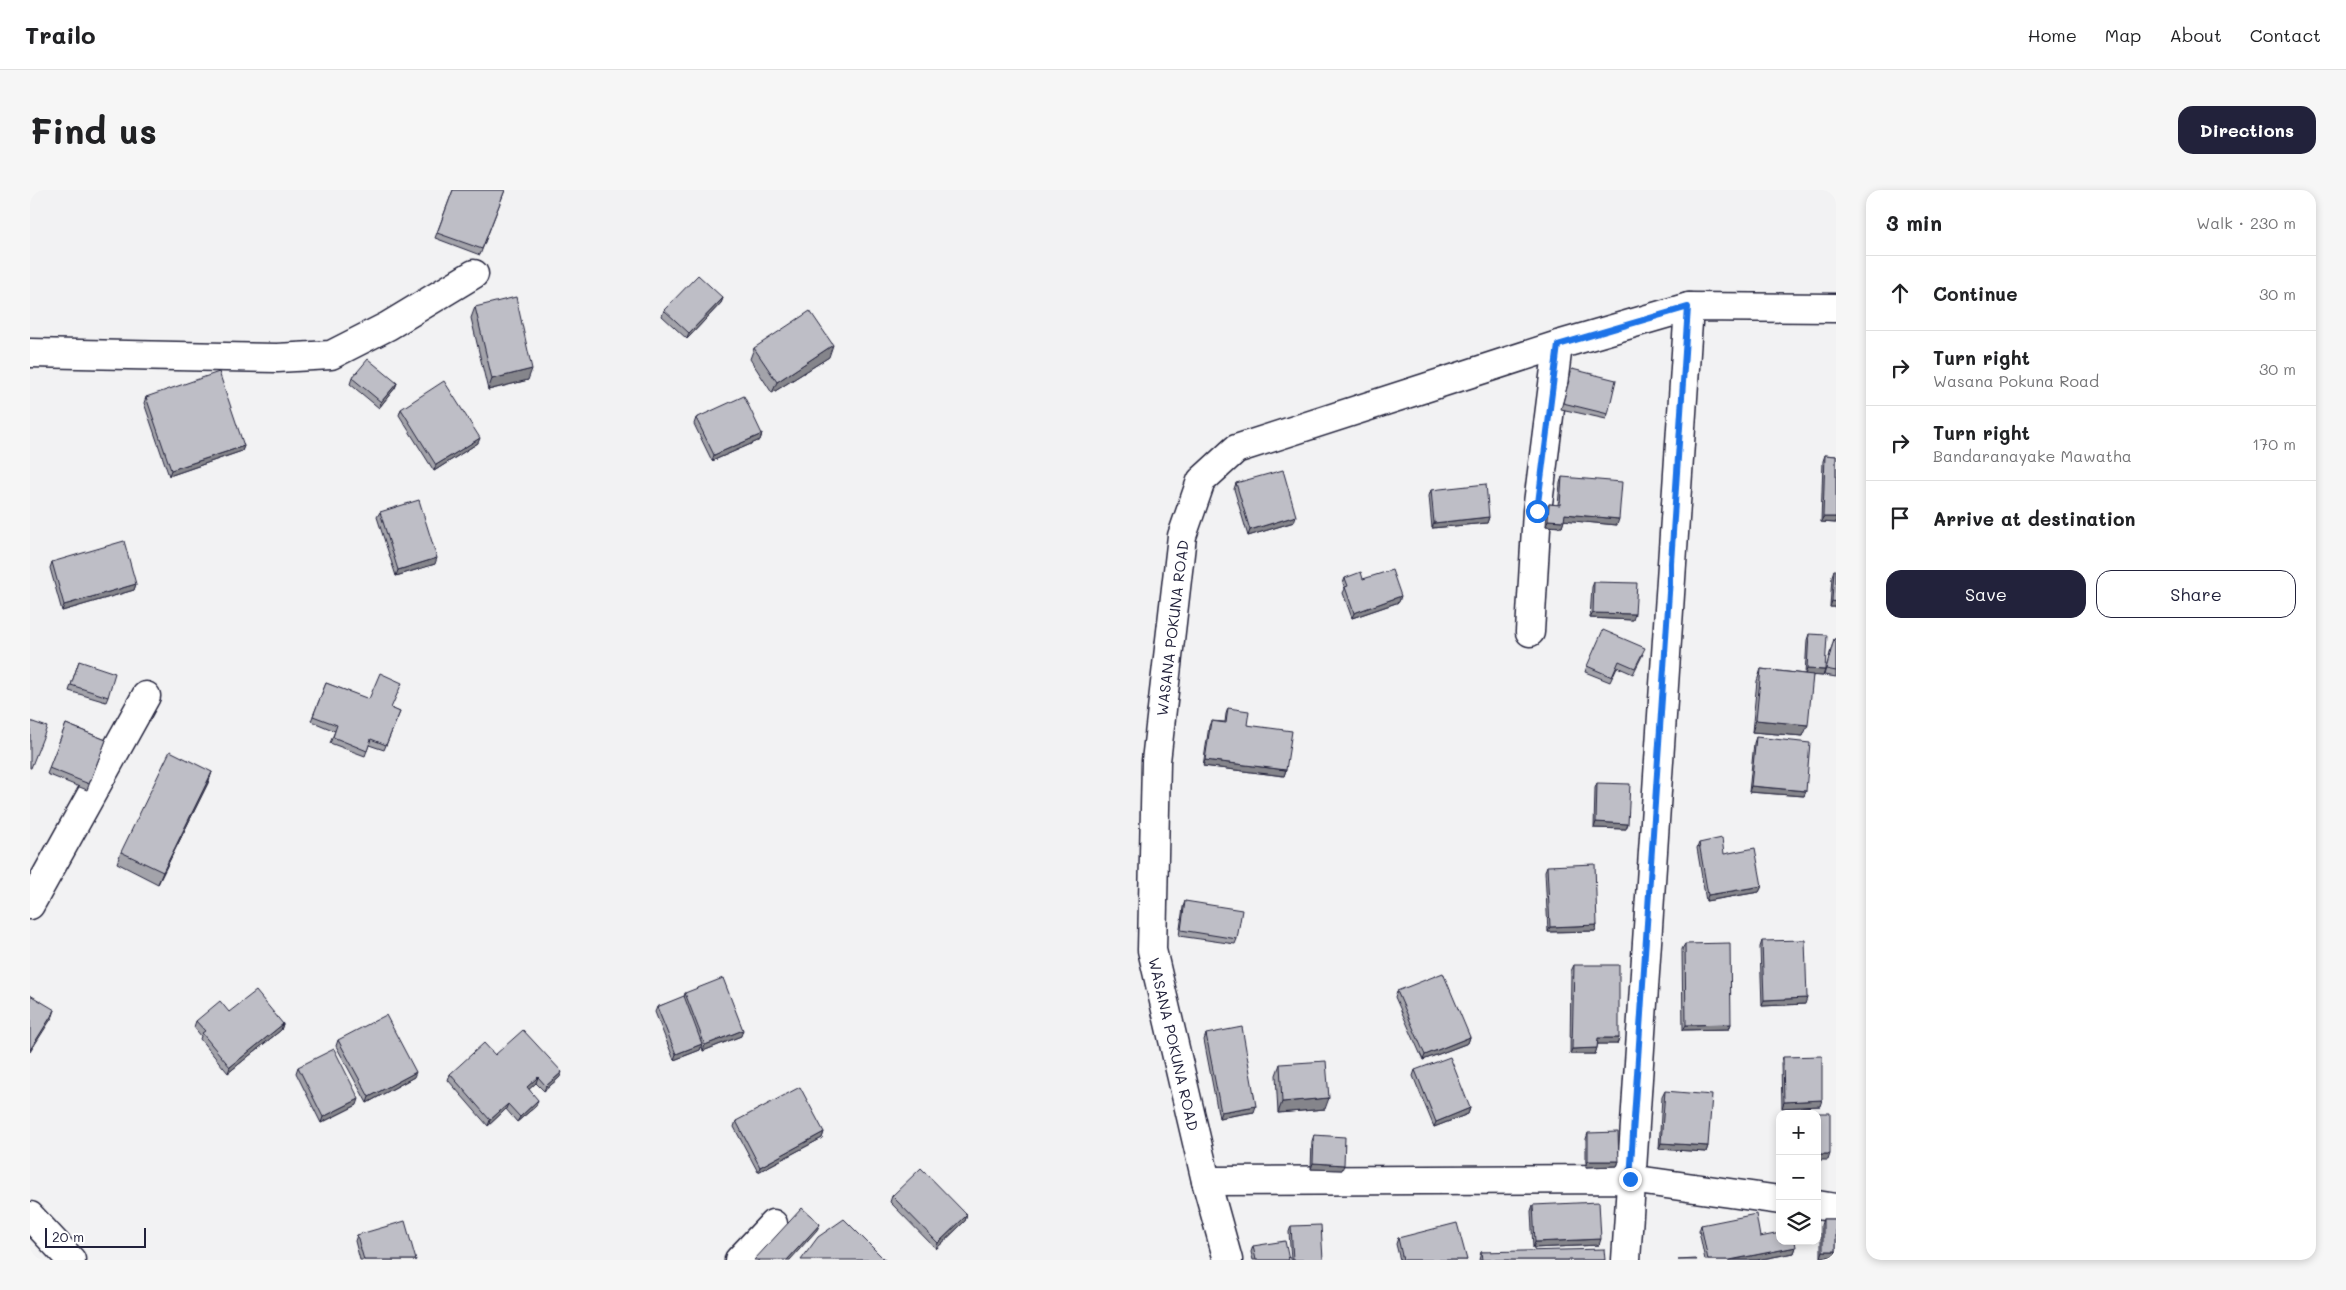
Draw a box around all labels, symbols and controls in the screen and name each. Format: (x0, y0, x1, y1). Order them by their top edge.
text: Trailo (25, 19, 96, 50)
text: Home (2028, 23, 2077, 47)
text: Map (2105, 23, 2141, 47)
text: About (2169, 23, 2222, 47)
text: Contact (2250, 23, 2321, 47)
button: Directions (2178, 106, 2316, 154)
text: Find us (30, 107, 157, 153)
text: 3 min (1886, 209, 1942, 236)
text: Walk · 230 m (2196, 212, 2296, 233)
icon: ahead (1886, 279, 1914, 307)
text: Continue (1933, 281, 2018, 306)
text: 30 m (2259, 283, 2296, 304)
text: Turn right (1933, 345, 2030, 370)
icon: right (1886, 354, 1914, 382)
text: 30 m (2259, 358, 2296, 379)
text: Wasana Pokuna Road (1933, 370, 2099, 391)
text: Turn right (1933, 420, 2030, 445)
icon: right (1886, 429, 1914, 457)
text: 170 m (2252, 433, 2296, 454)
text: Bandaranayake Mawatha (1933, 445, 2132, 466)
route start (1526, 500, 1549, 523)
icon: arrive (1886, 504, 1914, 532)
text: Arrive at destination (1933, 506, 2136, 531)
street label: WASANA POKUNA ROAD (1151, 539, 1193, 717)
button: Save (1886, 570, 2086, 618)
button: Share (2096, 570, 2296, 618)
street label: WASANA POKUNA ROAD (1144, 955, 1204, 1133)
map controls (1776, 1110, 1821, 1245)
button: + (1776, 1110, 1821, 1155)
button: − (1776, 1155, 1821, 1200)
route end (1619, 1168, 1642, 1191)
button: layers (1776, 1200, 1821, 1245)
scale bar (45, 1225, 146, 1248)
text: 20 m (52, 1227, 84, 1246)

